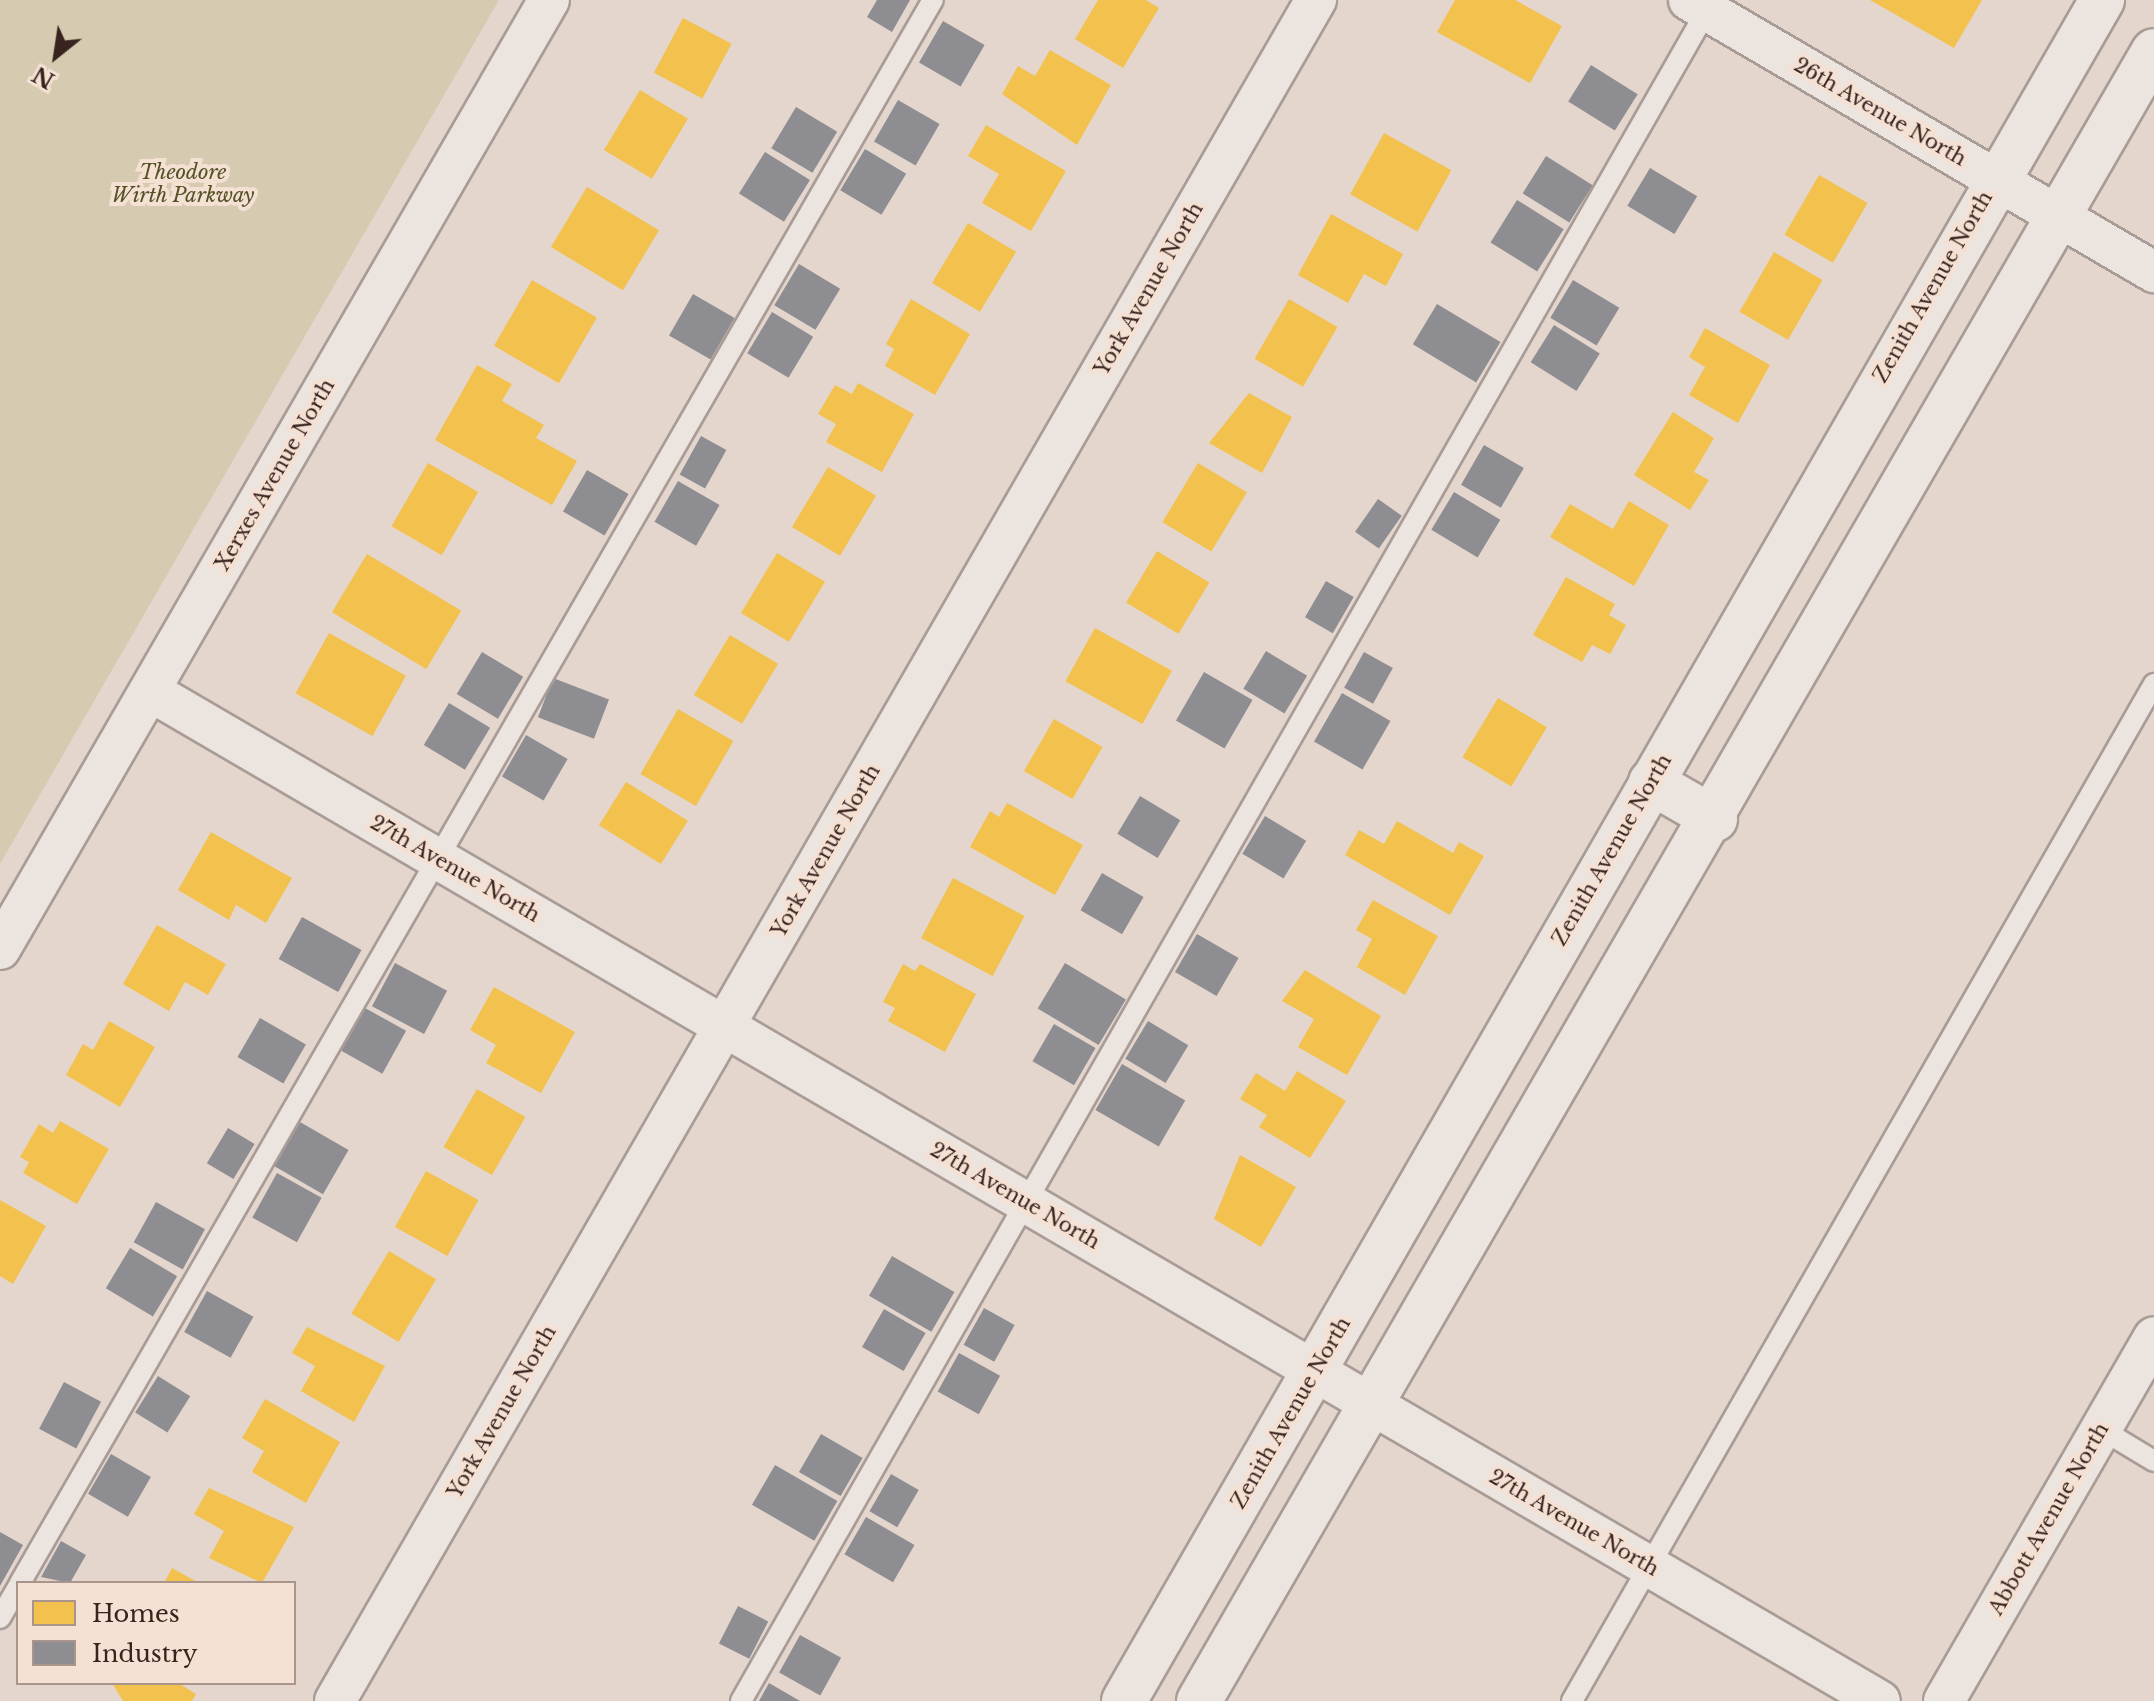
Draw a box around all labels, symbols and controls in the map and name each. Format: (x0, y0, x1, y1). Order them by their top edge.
north arrow (16, 16, 96, 96)
street label: 26th Avenue North (1789, 53, 1971, 171)
text: N (28, 60, 59, 94)
park label: Theodore Wirth Parkway (111, 160, 255, 207)
street label: Zenith Avenue North (1868, 187, 1998, 387)
street label: York Avenue North (1089, 198, 1209, 380)
street label: Xerxes Avenue North (210, 375, 340, 575)
street label: Zenith Avenue North (1547, 750, 1677, 950)
street label: York Avenue North (766, 760, 886, 942)
street label: 27th Avenue North (366, 810, 544, 928)
street label: 27th Avenue North (926, 1137, 1104, 1255)
street label: Zenith Avenue North (1226, 1313, 1356, 1513)
street label: York Avenue North (442, 1321, 562, 1503)
street label: Abbott Avenue North (1984, 1418, 2114, 1620)
street label: 27th Avenue North (1485, 1464, 1663, 1582)
legend (16, 1581, 296, 1685)
text: Homes (92, 1599, 180, 1628)
text: Industry (92, 1639, 198, 1668)

